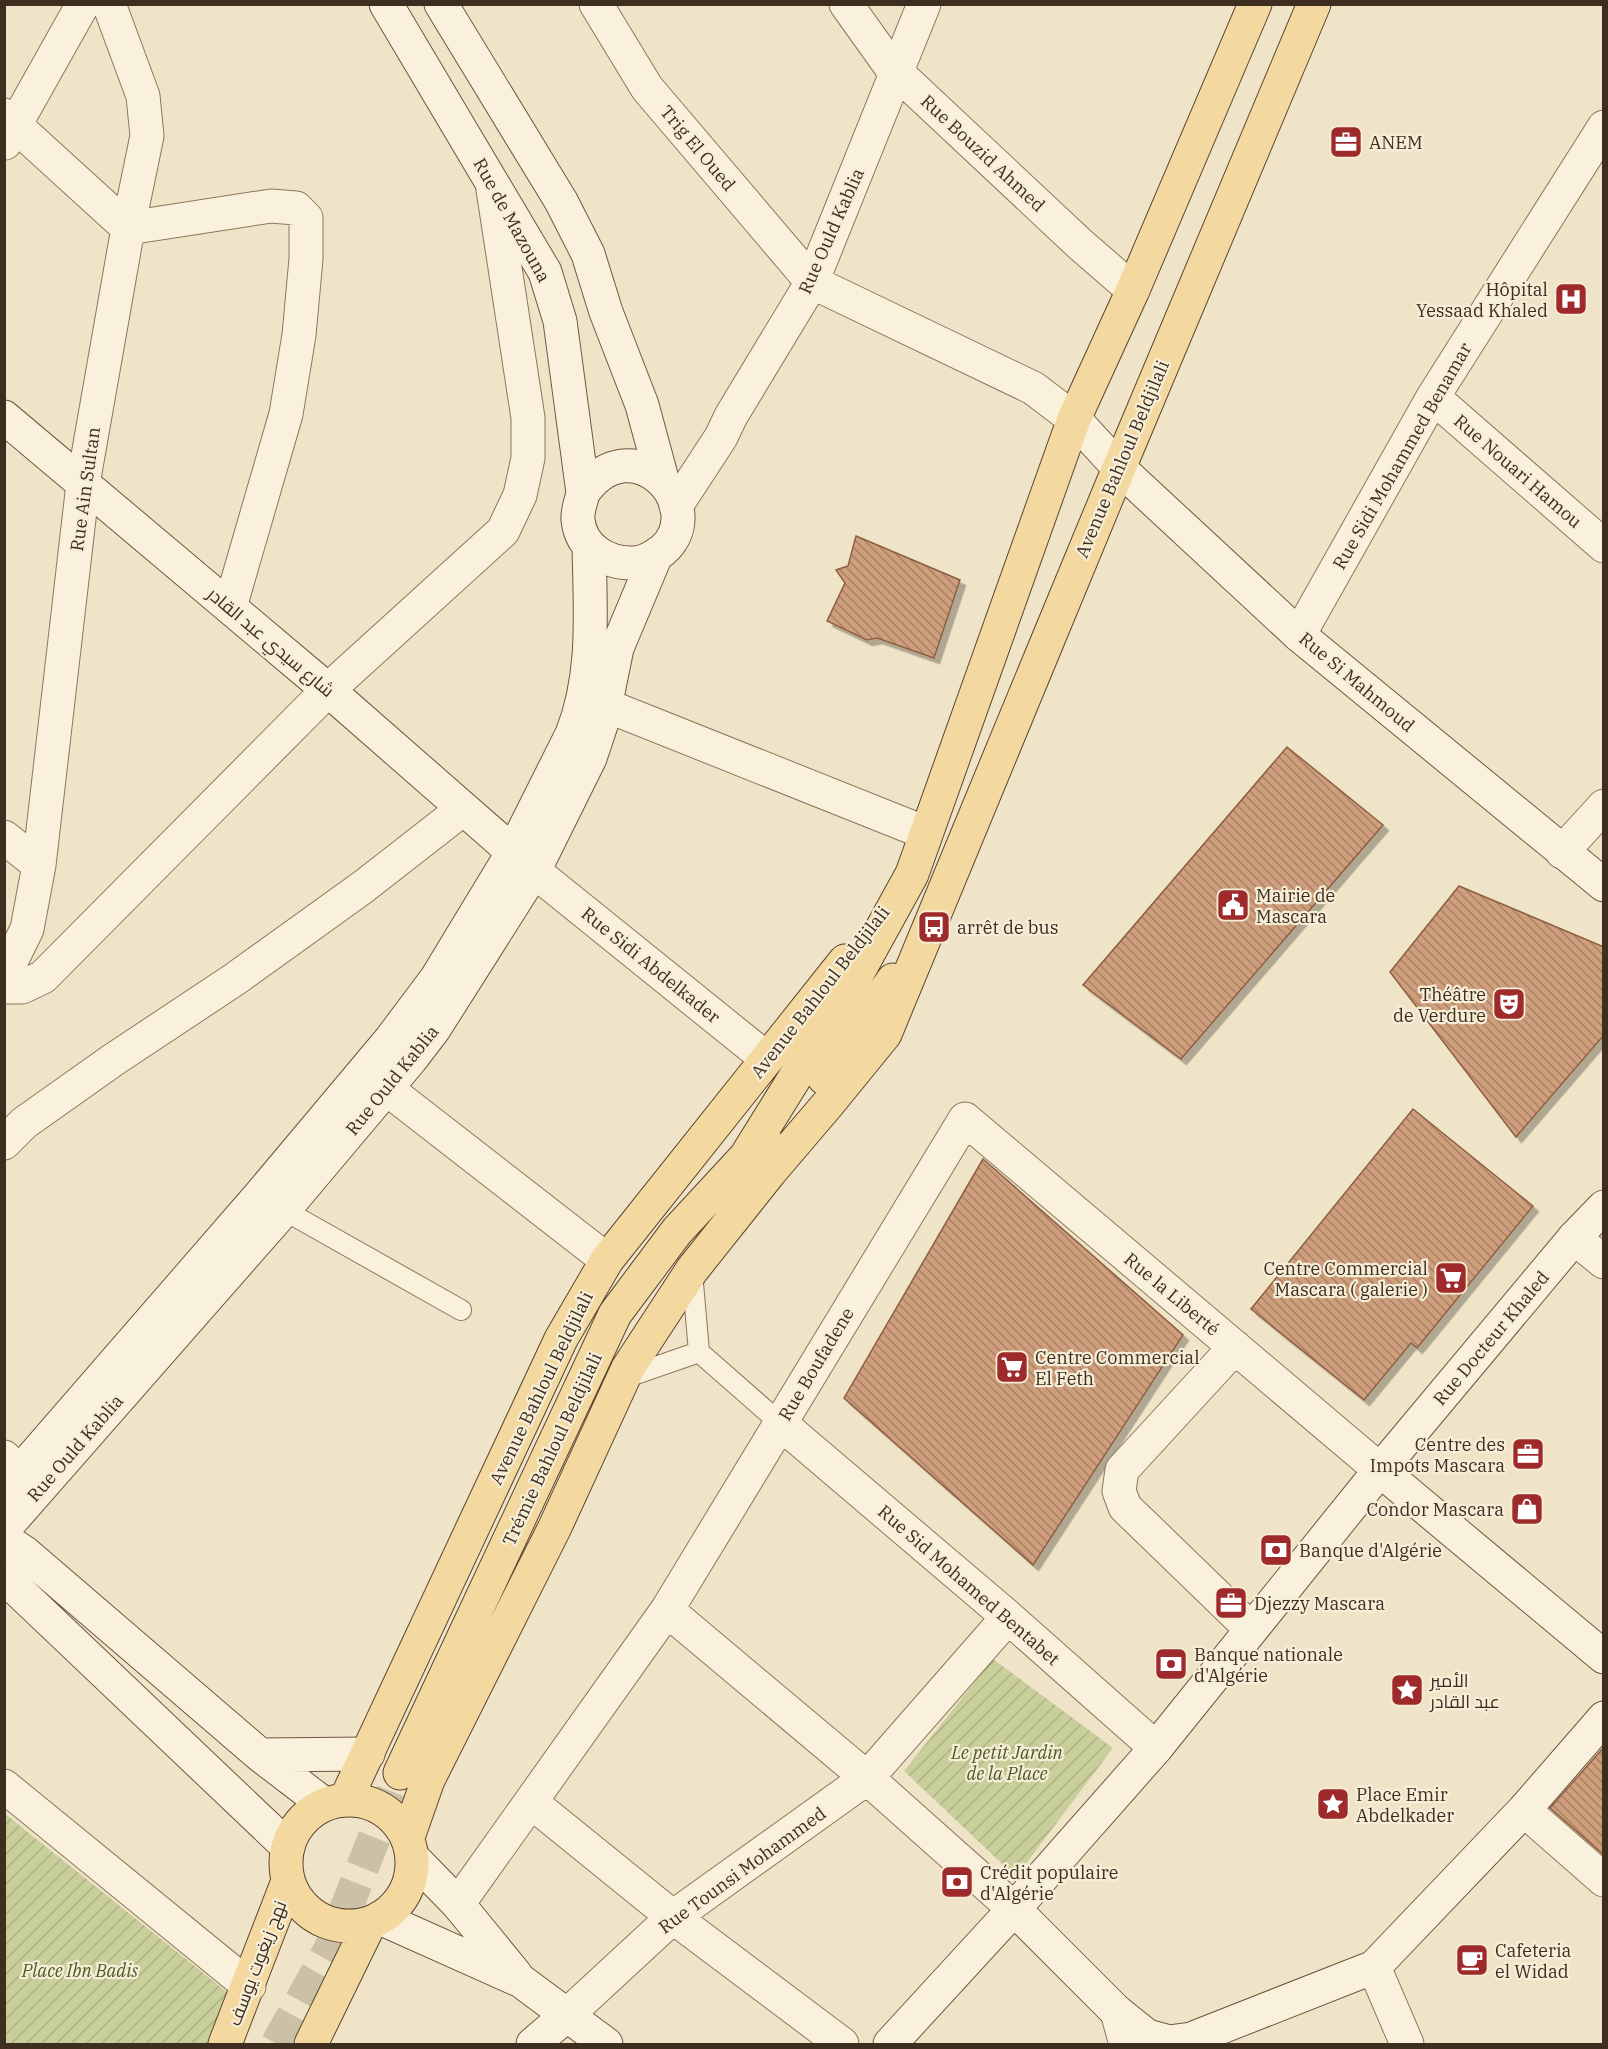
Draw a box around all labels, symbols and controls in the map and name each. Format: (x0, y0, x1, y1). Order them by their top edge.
street label: Rue Bouzid Ahmed (916, 89, 1050, 217)
street label: Trig El Oued (655, 100, 741, 196)
office icon: ANEM (1328, 124, 1364, 160)
place label: ANEM (1369, 131, 1423, 154)
street label: Rue de Mazouna (468, 154, 556, 286)
street label: Rue Ould Kablia (793, 164, 869, 297)
place label: Hôpital Yessaad Khaled (1416, 278, 1548, 322)
hospital icon: Hôpital Yessaad Khaled (1553, 281, 1589, 317)
street label: Rue Sidi Mohammed Benamar (1327, 338, 1477, 574)
street label: Avenue Bahloul Beldjilali (1070, 356, 1174, 561)
street label: Rue Nouari Hamou (1449, 409, 1587, 533)
street label: Rue Ain Sultan (65, 425, 105, 553)
street label: شارع سيدي عبد القادر (200, 581, 339, 704)
street label: Rue Si Mahmoud (1295, 627, 1419, 737)
place label: Mairie de Mascara (1256, 884, 1335, 928)
public building icon: Mairie de Mascara (1215, 887, 1251, 923)
street label: Avenue Bahloul Beldjilali (746, 901, 895, 1083)
street label: Rue Sidi Abdelkader (577, 902, 725, 1028)
bus stop icon: arrêt de bus (916, 909, 952, 945)
place label: arrêt de bus (957, 916, 1058, 939)
place label: Théâtre de Verdure (1393, 983, 1486, 1027)
theatre icon: Théâtre de Verdure (1491, 986, 1527, 1022)
street label: Rue Ould Kablia (340, 1020, 444, 1140)
street label: Rue la Liberté (1120, 1247, 1224, 1341)
place label: Centre Commercial Mascara ( galerie ) (1263, 1257, 1428, 1301)
supermarket icon: Centre Commercial Mascara ( galerie ) (1433, 1260, 1469, 1296)
street label: Rue Docteur Khaled (1428, 1266, 1554, 1410)
street label: Avenue Bahloul Beldjilali (484, 1287, 598, 1488)
street label: Rue Boufadene (773, 1303, 859, 1425)
place label: Centre Commercial El Feth (1035, 1346, 1200, 1390)
street label: Trémie Bahloul Beldjilali (497, 1348, 607, 1549)
supermarket icon: Centre Commercial El Feth (994, 1349, 1030, 1385)
street label: Rue Ould Kablia (22, 1389, 128, 1507)
place label: Centre des Impots Mascara (1370, 1433, 1505, 1477)
office icon: Centre des Impots Mascara (1510, 1436, 1546, 1472)
shop icon: Condor Mascara (1509, 1491, 1545, 1527)
place label: Condor Mascara (1366, 1498, 1504, 1521)
street label: Rue Sid Mohamed Bentabet (873, 1500, 1065, 1670)
bank icon: Banque d'Algérie (1258, 1532, 1294, 1568)
place label: Banque d'Algérie (1299, 1539, 1442, 1562)
office icon: Djezzy Mascara (1213, 1585, 1249, 1621)
place label: Djezzy Mascara (1254, 1592, 1385, 1615)
place label: Banque nationale d'Algérie (1194, 1643, 1343, 1687)
bank icon: Banque nationale d'Algérie (1153, 1646, 1189, 1682)
place label: الأمير عبد القادر (1429, 1669, 1500, 1713)
place icon: الأمير عبد القادر (1389, 1672, 1425, 1708)
park label: Le petit Jardin de la Place (950, 1741, 1064, 1785)
place label: Place Emir Abdelkader (1356, 1783, 1454, 1827)
place icon: Place Emir Abdelkader (1315, 1786, 1351, 1822)
street label: Rue Tounsi Mohammed (654, 1802, 830, 1938)
place label: Crédit populaire d'Algérie (980, 1861, 1118, 1905)
bank icon: Crédit populaire d'Algérie (939, 1864, 975, 1900)
street label: نهج زيغوت يوسف (223, 1897, 292, 2029)
place label: Cafeteria el Widad (1495, 1939, 1572, 1983)
cafe icon: Cafeteria el Widad (1454, 1942, 1490, 1978)
park label: Place Ibn Badis (21, 1959, 139, 1982)

